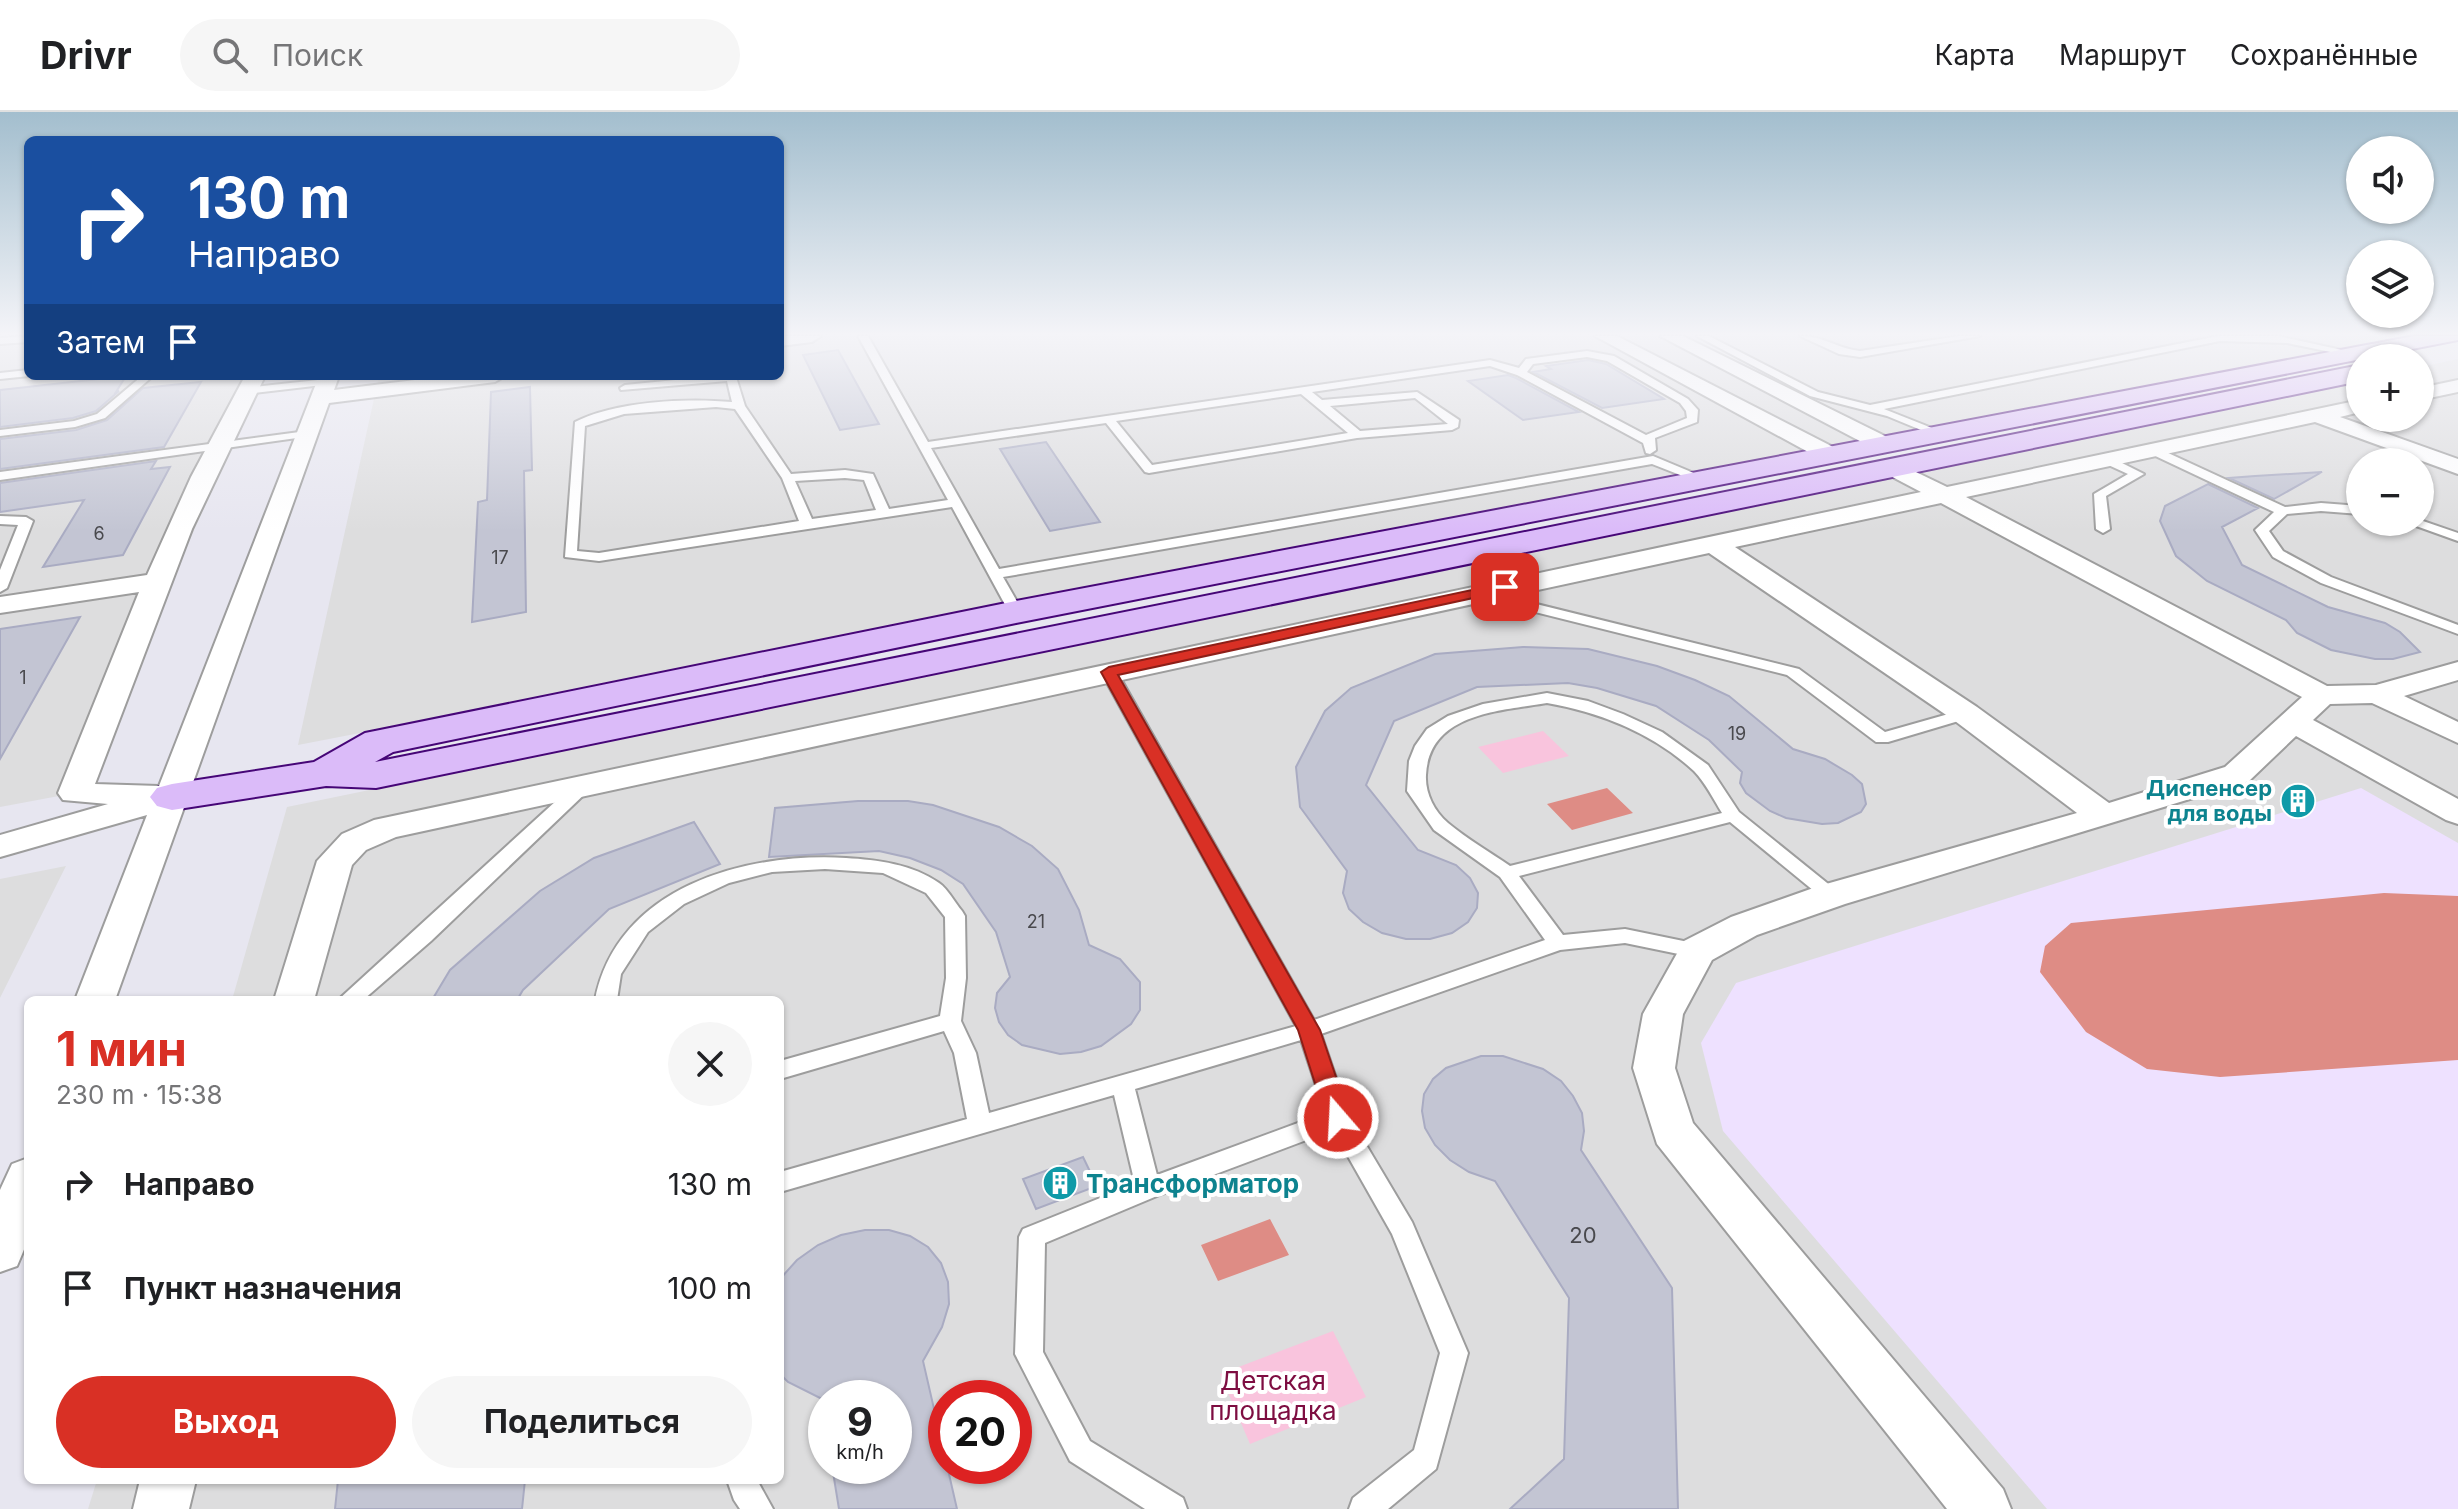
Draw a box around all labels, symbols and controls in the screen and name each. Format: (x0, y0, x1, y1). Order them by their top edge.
search box (180, 19, 740, 91)
text: Drivr (40, 32, 132, 78)
icon: search (208, 33, 252, 77)
text: Поиск (272, 37, 363, 73)
text: Карта (1935, 38, 2015, 72)
text: Маршрут (2059, 38, 2186, 72)
text: Сохранённые (2230, 38, 2418, 72)
map controls (2346, 136, 2434, 536)
button: sound (2346, 136, 2434, 224)
text: 130 m (188, 164, 350, 232)
icon: right (56, 168, 160, 272)
text: Направо (188, 232, 341, 276)
button: layers (2346, 240, 2434, 328)
icon: arrive (161, 320, 205, 364)
text: Затем (56, 324, 145, 360)
button: + (2346, 344, 2434, 432)
button: − (2346, 448, 2434, 536)
house number: 6 (93, 523, 105, 544)
house number: 17 (491, 547, 509, 568)
pin (1471, 553, 1539, 621)
icon: arrive (1483, 565, 1527, 609)
house number: 1 (19, 667, 27, 688)
house number: 19 (1728, 723, 1746, 744)
place label: Диспенсер для воды (2146, 775, 2272, 826)
building icon: Диспенсер для воды (2279, 782, 2317, 820)
house number: 21 (1027, 911, 1045, 932)
text: 1 мин (56, 1019, 187, 1078)
button: close (668, 1022, 752, 1106)
position arrow (1296, 1076, 1380, 1160)
text: 230 m · 15:38 (56, 1079, 223, 1110)
icon: right (56, 1162, 100, 1206)
building icon: Трансформатор (1041, 1164, 1079, 1202)
text: Направо (124, 1166, 255, 1202)
text: 130 m (668, 1166, 752, 1202)
place label: Трансформатор (1086, 1168, 1299, 1199)
house number: 20 (1569, 1222, 1597, 1248)
icon: arrive (56, 1266, 100, 1310)
text: Пункт назначения (124, 1270, 402, 1306)
text: 100 m (667, 1270, 752, 1306)
park label: Детская площадка (1209, 1365, 1337, 1426)
button: Выход (56, 1376, 396, 1468)
button: Поделиться (412, 1376, 752, 1468)
speed limit sign: 20 (928, 1380, 1032, 1484)
text: 9 (847, 1397, 873, 1446)
text: km/h (836, 1440, 884, 1464)

